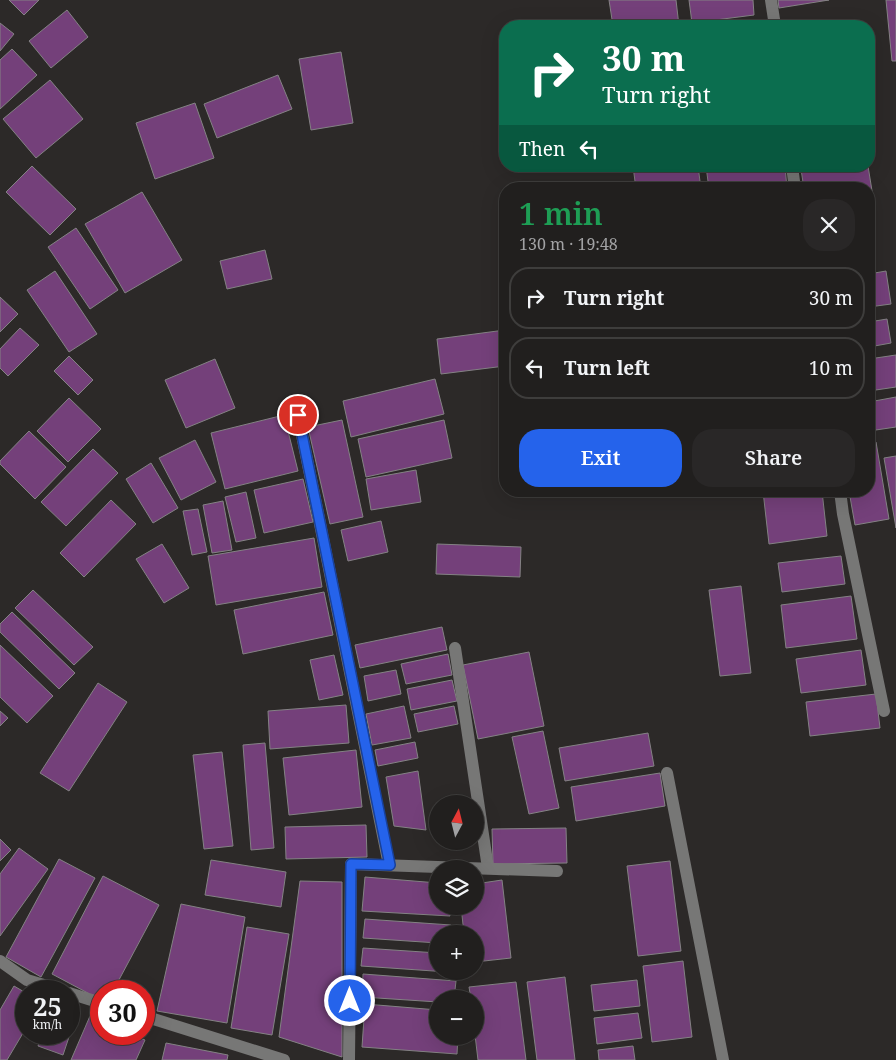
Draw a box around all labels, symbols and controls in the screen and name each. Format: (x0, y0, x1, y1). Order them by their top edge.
text: 30 m (602, 34, 685, 81)
icon: right (519, 40, 584, 105)
text: Turn right (602, 79, 711, 109)
icon: left (575, 135, 603, 163)
text: Then (519, 136, 565, 162)
text: 1 min (519, 193, 603, 234)
button: close (803, 199, 855, 251)
text: 130 m · 19:48 (519, 233, 618, 255)
icon: right (521, 284, 549, 312)
text: Turn right (564, 285, 664, 311)
text: 30 m (809, 285, 853, 311)
icon: left (521, 354, 549, 382)
text: Turn left (564, 355, 650, 381)
text: 10 m (809, 355, 853, 381)
pin (277, 394, 319, 436)
icon: arrive (284, 401, 312, 429)
button: Exit (519, 429, 682, 487)
button: Share (692, 429, 855, 487)
north arrow (429, 795, 484, 850)
map controls (429, 795, 484, 1045)
button: layers (429, 860, 484, 915)
button: + (429, 925, 484, 980)
position arrow (323, 974, 375, 1026)
speed limit sign: 30 (90, 980, 155, 1045)
text: 25 (33, 989, 62, 1023)
button: − (429, 990, 484, 1045)
text: km/h (33, 1016, 62, 1033)

